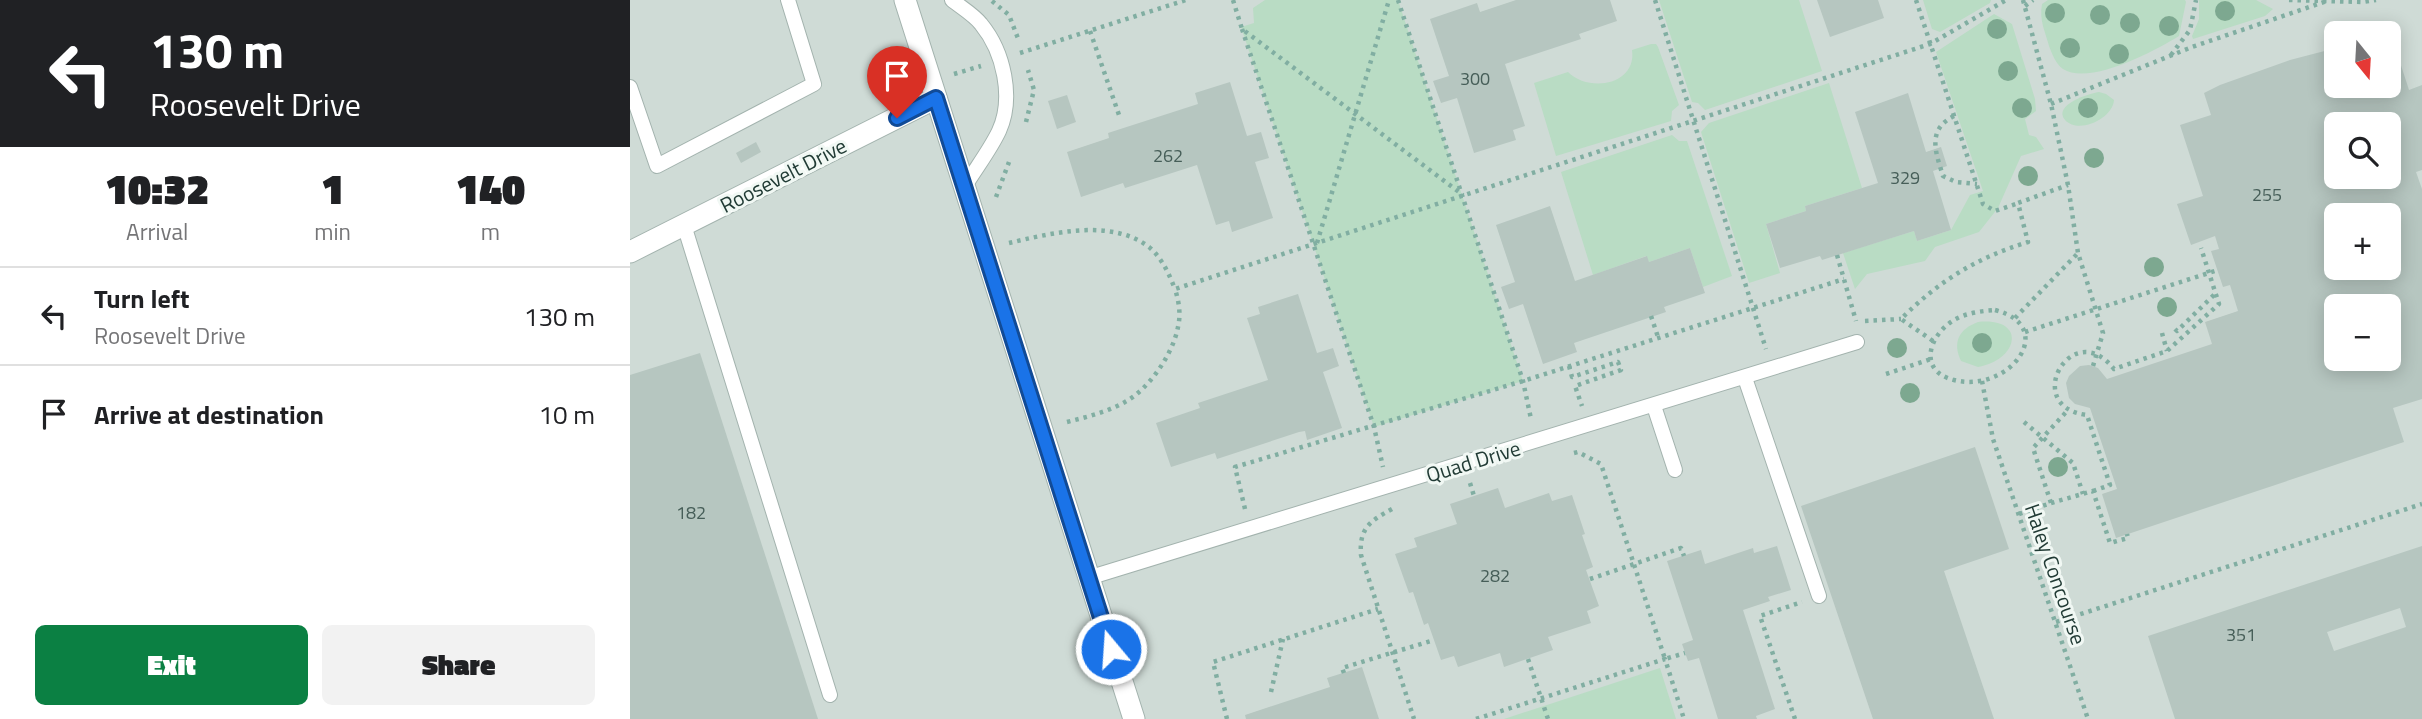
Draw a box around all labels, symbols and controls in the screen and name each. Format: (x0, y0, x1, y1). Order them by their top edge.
text: 130 m (150, 12, 284, 87)
north arrow (2324, 21, 2401, 98)
map controls (2324, 21, 2401, 371)
icon: left (35, 28, 126, 119)
pin (867, 46, 927, 118)
icon: arrive (878, 57, 916, 95)
house number: 300 (1460, 65, 1490, 92)
text: Roosevelt Drive (150, 80, 361, 128)
button: search (2324, 112, 2401, 189)
street label: Roosevelt Drive (714, 129, 852, 221)
house number: 262 (1153, 142, 1183, 169)
text: 10:32 (105, 156, 209, 220)
text: 1 (321, 156, 344, 220)
text: 140 (456, 156, 525, 220)
house number: 329 (1890, 164, 1920, 191)
house number: 255 (2252, 181, 2282, 208)
button: + (2324, 203, 2401, 280)
text: Arrival (126, 214, 188, 249)
text: min (314, 214, 351, 249)
text: m (481, 214, 500, 249)
text: Turn left (94, 279, 189, 318)
button: − (2324, 294, 2401, 371)
icon: left (35, 297, 73, 335)
text: 130 m (524, 297, 595, 336)
text: Roosevelt Drive (94, 318, 246, 353)
icon: arrive (35, 395, 73, 433)
text: Arrive at destination (94, 395, 324, 434)
text: 10 m (538, 395, 595, 434)
street label: Quad Drive (1422, 431, 1524, 491)
house number: 182 (676, 499, 706, 526)
street label: Haley Concourse (2017, 499, 2095, 649)
house number: 282 (1480, 562, 1510, 589)
position arrow (1074, 612, 1148, 686)
house number: 351 (2226, 621, 2256, 648)
button: Exit (35, 625, 308, 705)
button: Share (322, 625, 595, 705)

